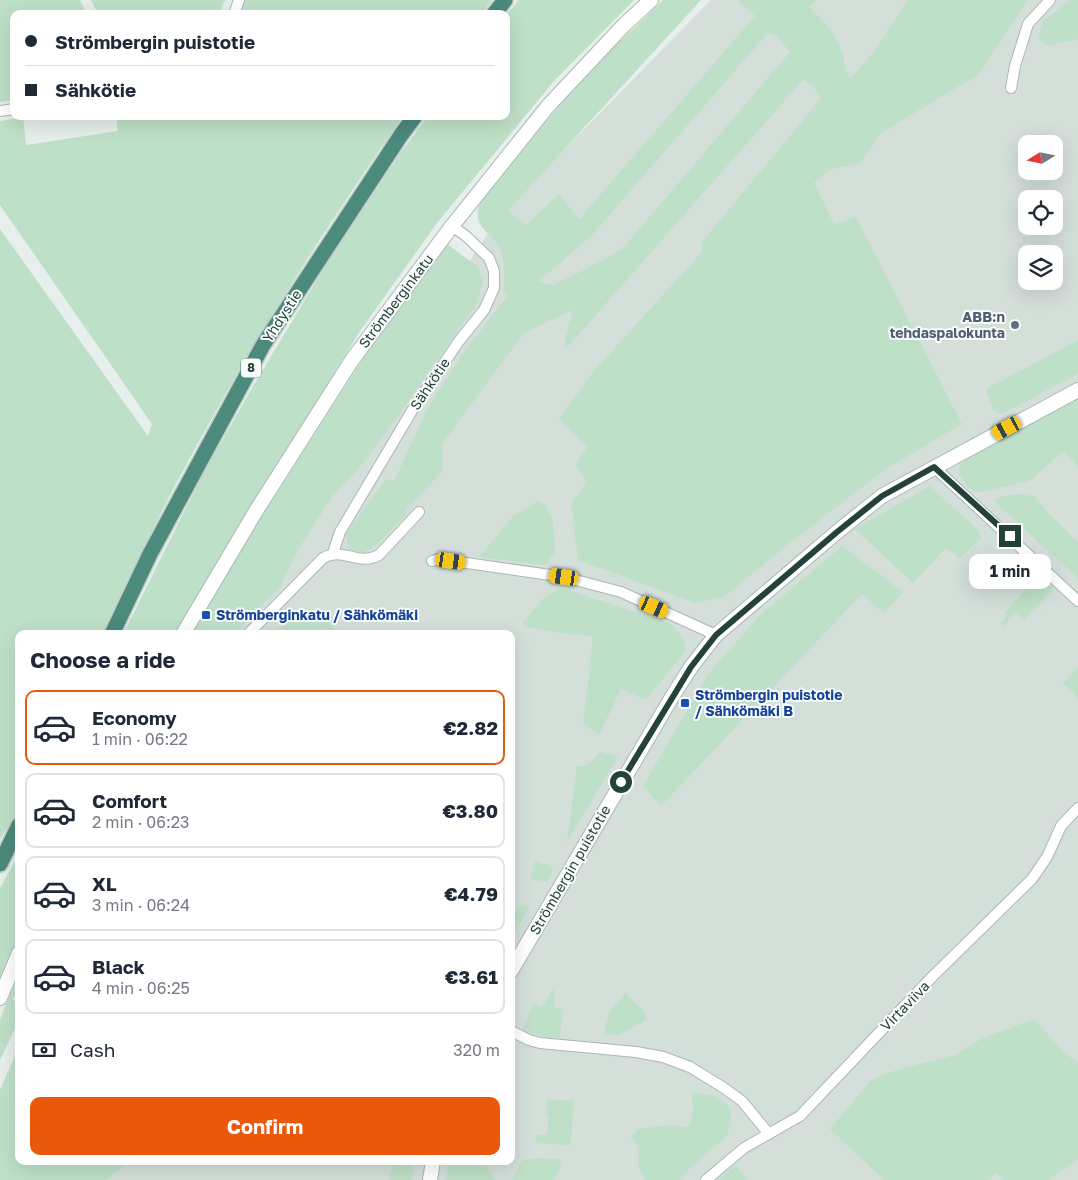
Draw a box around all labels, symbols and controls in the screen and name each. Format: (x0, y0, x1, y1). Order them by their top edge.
text: Strömbergin puistotie (55, 30, 255, 53)
text: Sähkötie (55, 78, 136, 101)
north arrow (1018, 135, 1062, 180)
map controls (1018, 135, 1063, 290)
button: locate (1018, 190, 1063, 235)
button: layers (1018, 245, 1063, 290)
street label: Strömberginkatu (355, 250, 436, 351)
street label: Yhdystie (258, 286, 305, 345)
place label: ABB:n tehdaspalokunta (890, 308, 1005, 341)
marker: ABB:n tehdaspalokunta (1009, 319, 1021, 331)
street label: Sähkötie (406, 355, 453, 413)
road number: 8 (241, 358, 261, 378)
car (990, 414, 1023, 442)
route end (999, 525, 1021, 547)
car (435, 551, 466, 571)
callout: 1 min (969, 554, 1051, 588)
text: 1 min (990, 561, 1030, 581)
car (548, 567, 579, 587)
car (637, 594, 670, 620)
place label: Strömberginkatu / Sähkömäki (216, 606, 418, 623)
marker: Strömberginkatu / Sähkömäki (200, 609, 212, 621)
text: Choose a ride (30, 646, 176, 673)
place label: Strömbergin puistotie / Sähkömäki B (695, 686, 842, 719)
marker: Strömbergin puistotie / Sähkömäki B (679, 697, 691, 709)
icon: car (32, 705, 77, 750)
text: Economy (92, 706, 177, 729)
text: €2.82 (443, 716, 498, 739)
text: 1 min · 06:22 (92, 729, 188, 749)
route start (610, 771, 632, 793)
icon: car (32, 788, 77, 833)
text: Comfort (92, 789, 167, 812)
text: €3.80 (442, 799, 498, 822)
street label: Strömbergin puistotie (526, 802, 614, 937)
text: 2 min · 06:23 (92, 812, 189, 832)
icon: car (32, 871, 77, 916)
text: XL (92, 872, 117, 895)
text: €4.79 (444, 882, 498, 905)
text: 3 min · 06:24 (92, 895, 190, 915)
icon: car (32, 954, 77, 999)
text: Black (92, 955, 145, 978)
text: €3.61 (445, 965, 498, 988)
street label: Virtaviiva (877, 977, 933, 1034)
text: 4 min · 06:25 (92, 978, 190, 998)
icon: cash (30, 1036, 58, 1064)
text: Cash (70, 1038, 115, 1061)
text: 320 m (453, 1040, 500, 1060)
button: Confirm (30, 1097, 500, 1155)

